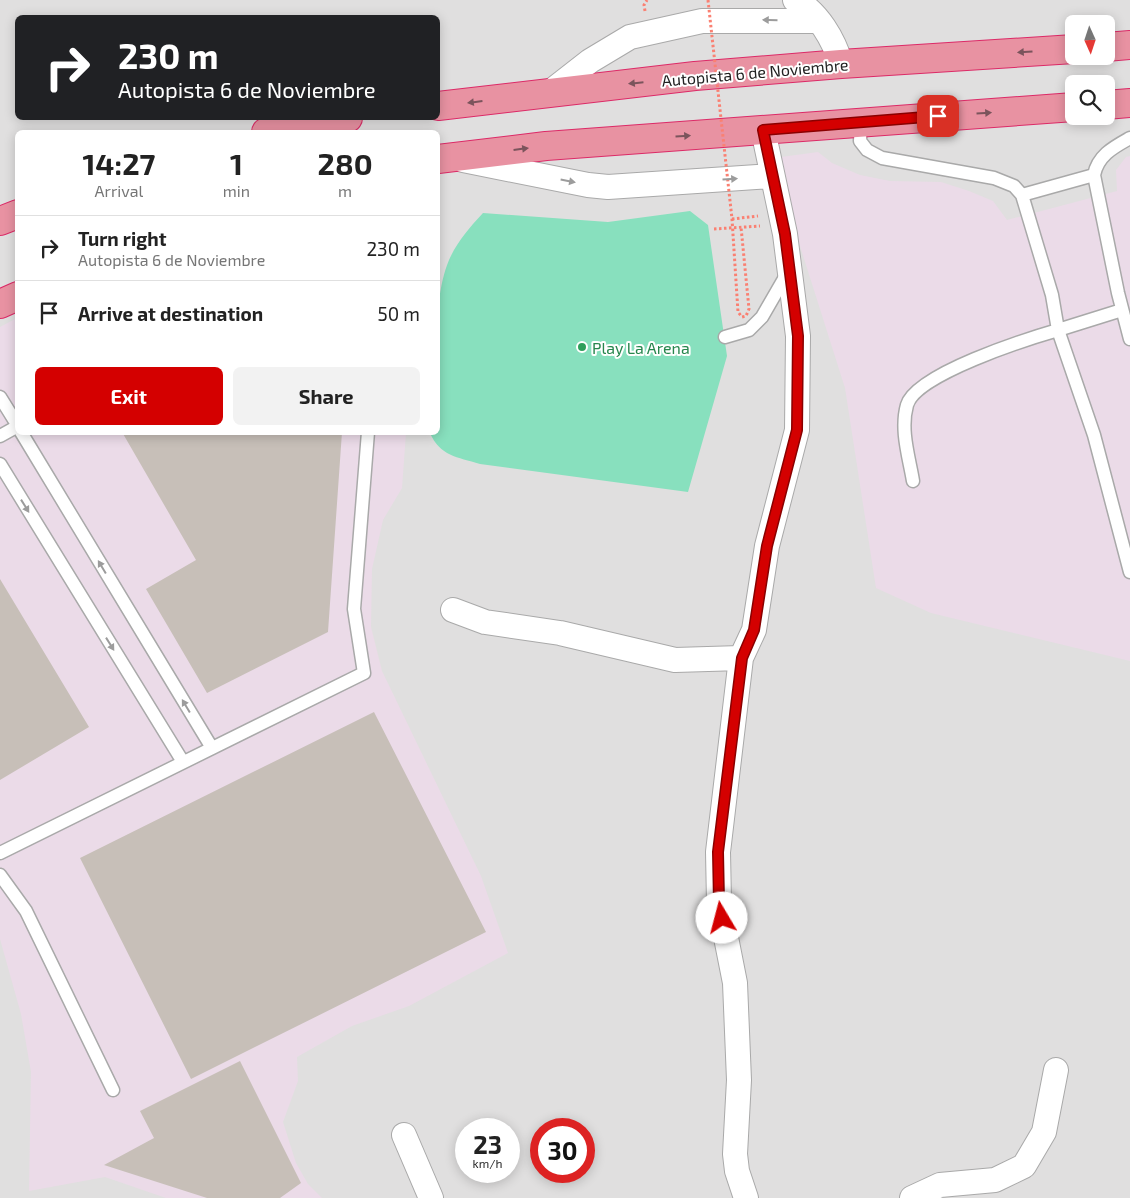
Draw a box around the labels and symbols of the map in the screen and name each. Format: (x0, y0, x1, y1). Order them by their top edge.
north arrow (1065, 15, 1115, 65)
one-way arrow (761, 16, 777, 24)
one-way arrow (1017, 49, 1033, 57)
street label: Autopista 6 de Noviembre (661, 54, 849, 90)
one-way arrow (628, 79, 644, 87)
pin (917, 95, 959, 137)
one-way arrow (467, 98, 483, 106)
one-way arrow (977, 109, 993, 117)
one-way arrow (675, 131, 691, 139)
one-way arrow (513, 145, 529, 153)
one-way arrow (722, 174, 738, 182)
one-way arrow (560, 177, 576, 185)
place label: Play La Arena (592, 338, 690, 357)
marker: Play La Arena (576, 341, 588, 353)
one-way arrow (21, 499, 30, 512)
one-way arrow (98, 561, 107, 574)
one-way arrow (106, 638, 115, 651)
one-way arrow (182, 700, 191, 713)
position arrow (695, 891, 747, 943)
speed limit sign: 30 (530, 1118, 595, 1183)

